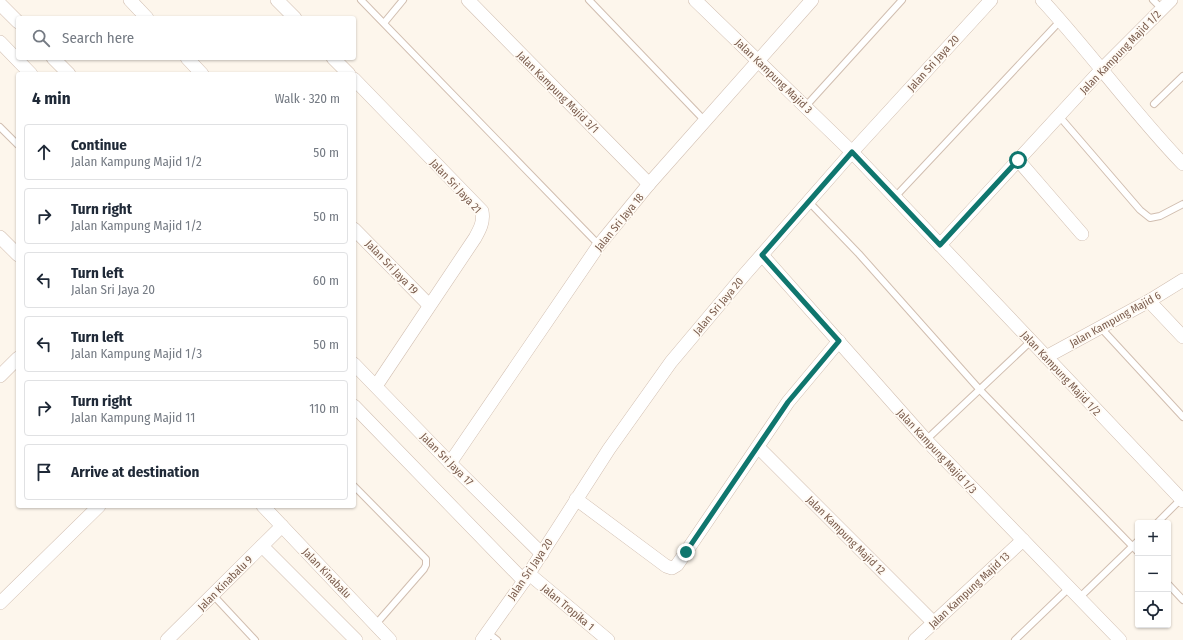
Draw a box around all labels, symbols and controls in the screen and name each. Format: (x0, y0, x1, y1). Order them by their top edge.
street label: Jalan Kampung Majid 1/2 (1077, 8, 1164, 97)
search box (16, 16, 356, 60)
icon: search (30, 27, 52, 49)
text: Search here (62, 29, 134, 47)
street label: Jalan Sri Jaya 20 (905, 32, 962, 94)
street label: Jalan Kampung Majid 3 (733, 36, 815, 116)
street label: Jalan Kampung Majid 3/1 (514, 49, 601, 136)
text: 4 min (32, 88, 71, 109)
text: Walk · 320 m (275, 91, 340, 106)
text: Continue (71, 136, 127, 154)
icon: ahead (33, 141, 55, 163)
text: 50 m (313, 145, 339, 160)
route start (1009, 151, 1027, 169)
text: Jalan Kampung Majid 1/2 (71, 154, 202, 169)
street label: Jalan Sri Jaya 21 (427, 157, 484, 216)
street label: Jalan Sri Jaya 18 (592, 191, 647, 254)
text: Turn right (71, 200, 132, 218)
icon: right (33, 205, 55, 227)
text: 50 m (313, 209, 339, 224)
text: Jalan Kampung Majid 1/2 (71, 218, 202, 233)
street label: Jalan Sri Jaya 19 (363, 238, 421, 297)
text: Turn left (71, 264, 124, 282)
icon: left (33, 269, 55, 291)
text: 60 m (313, 273, 339, 288)
street label: Jalan Sri Jaya 20 (691, 275, 746, 338)
text: Jalan Sri Jaya 20 (71, 282, 155, 297)
street label: Jalan Kampung Majid 6 (1067, 289, 1164, 350)
text: Turn left (71, 328, 124, 346)
street label: Jalan Kampung Majid 1/2 (1018, 328, 1103, 418)
icon: left (33, 333, 55, 355)
text: 50 m (313, 337, 339, 352)
text: Jalan Kampung Majid 1/3 (71, 346, 202, 361)
text: Turn right (71, 392, 132, 410)
icon: right (33, 397, 55, 419)
text: 110 m (309, 401, 339, 416)
street label: Jalan Kampung Majid 1/3 (894, 406, 979, 496)
text: Jalan Kampung Majid 11 (71, 410, 195, 425)
street label: Jalan Sri Jaya 17 (418, 430, 476, 489)
icon: arrive (33, 461, 55, 483)
text: Arrive at destination (71, 463, 199, 481)
street label: Jalan Kampung Majid 12 (804, 493, 888, 578)
map controls (1135, 520, 1171, 628)
button: + (1135, 520, 1171, 556)
street label: Jalan Sri Jaya 20 (505, 536, 556, 602)
route end (677, 543, 695, 561)
street label: Jalan Kinabalu (300, 546, 354, 601)
street label: Jalan Kampung Majid 13 (926, 549, 1013, 631)
street label: Jalan Kinabalu 9 (195, 553, 256, 614)
button: − (1135, 556, 1171, 592)
street label: Jalan Tropika 1 (539, 582, 597, 633)
button: locate (1135, 592, 1171, 628)

